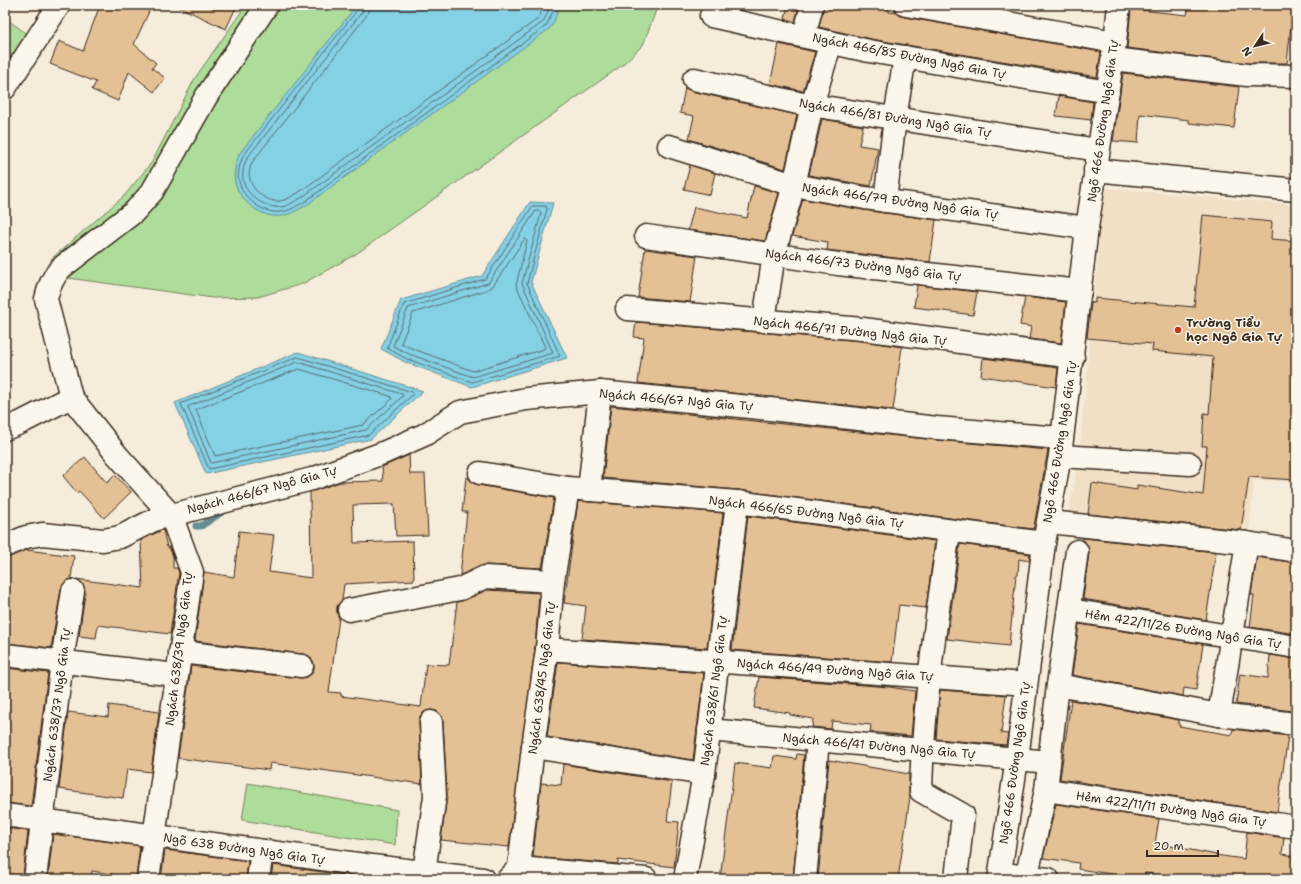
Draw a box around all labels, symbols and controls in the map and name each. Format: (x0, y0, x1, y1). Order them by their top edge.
north arrow (1235, 26, 1275, 66)
street label: Ngách 466/85 Đường Ngô Gia Tự (811, 29, 1007, 83)
street label: Ngõ 466 Đường Ngô Gia Tự (1084, 39, 1122, 203)
text: N (1238, 43, 1256, 59)
street label: Ngách 466/81 Đường Ngô Gia Tự (798, 95, 992, 141)
street label: Ngách 466/79 Đường Ngô Gia Tự (801, 179, 999, 223)
street label: Ngách 466/73 Đường Ngô Gia Tự (764, 245, 962, 285)
street label: Ngách 466/71 Đường Ngô Gia Tự (753, 313, 948, 349)
place label: Trường Tiểu học Ngô Gia Tự (1186, 315, 1283, 345)
marker: Trường Tiểu học Ngô Gia Tự (1173, 325, 1183, 335)
street label: Ngõ 466 Đường Ngô Gia Tự (1039, 360, 1081, 524)
street label: Ngách 466/67 Ngô Gia Tự (598, 385, 754, 415)
street label: Ngách 466/67 Ngô Gia Tự (185, 462, 339, 518)
street label: Ngách 466/65 Đường Ngô Gia Tự (708, 492, 905, 532)
street label: Ngách 638/39 Ngô Gia Tự (162, 571, 196, 727)
street label: Ngách 638/45 Ngô Gia Tự (525, 600, 559, 755)
street label: Hẻm 422/11/26 Đường Ngô Gia Tự (1084, 606, 1283, 652)
street label: Ngách 638/61 Ngô Gia Tự (697, 615, 731, 767)
street label: Ngách 638/37 Ngô Gia Tự (40, 627, 74, 783)
street label: Ngách 466/49 Đường Ngô Gia Tự (736, 655, 934, 685)
street label: Ngõ 466 Đường Ngô Gia Tự (996, 681, 1034, 845)
street label: Ngách 466/41 Đường Ngô Gia Tự (782, 730, 976, 762)
street label: Hẻm 422/11/11 Đường Ngô Gia Tự (1075, 788, 1267, 830)
street label: Ngõ 638 Đường Ngô Gia Tự (162, 830, 326, 868)
scale bar (1147, 832, 1218, 858)
text: 20 m (1153, 838, 1184, 854)

